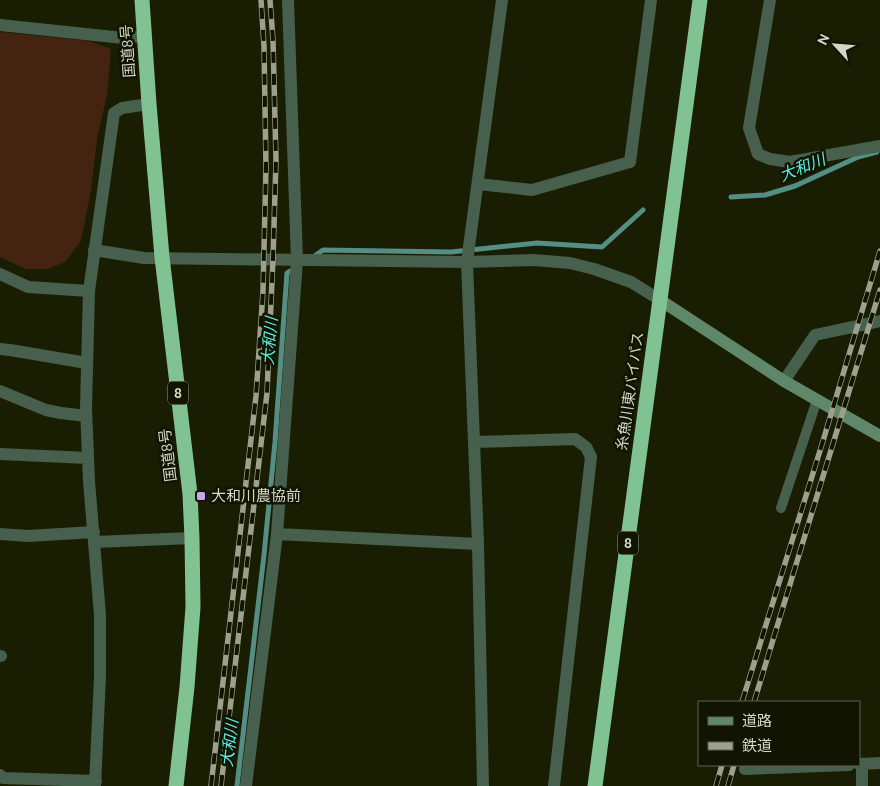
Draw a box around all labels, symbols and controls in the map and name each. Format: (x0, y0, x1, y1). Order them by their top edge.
north arrow (810, 20, 860, 70)
street label: 国道8号 (117, 24, 138, 78)
text: N (814, 31, 833, 48)
water label: 大和川 (776, 149, 829, 184)
water label: 大和川 (258, 314, 280, 366)
street label: 糸魚川東バイパス (613, 330, 646, 451)
road number: 8 (168, 382, 188, 404)
street label: 国道8号 (156, 427, 179, 483)
place label: 大和川農協前 (211, 487, 301, 504)
marker: 大和川農協前 (195, 490, 207, 502)
road number: 8 (618, 532, 638, 554)
legend (698, 701, 860, 766)
text: 道路 (742, 712, 772, 729)
water label: 大和川 (217, 716, 241, 768)
text: 鉄道 (742, 737, 772, 754)

